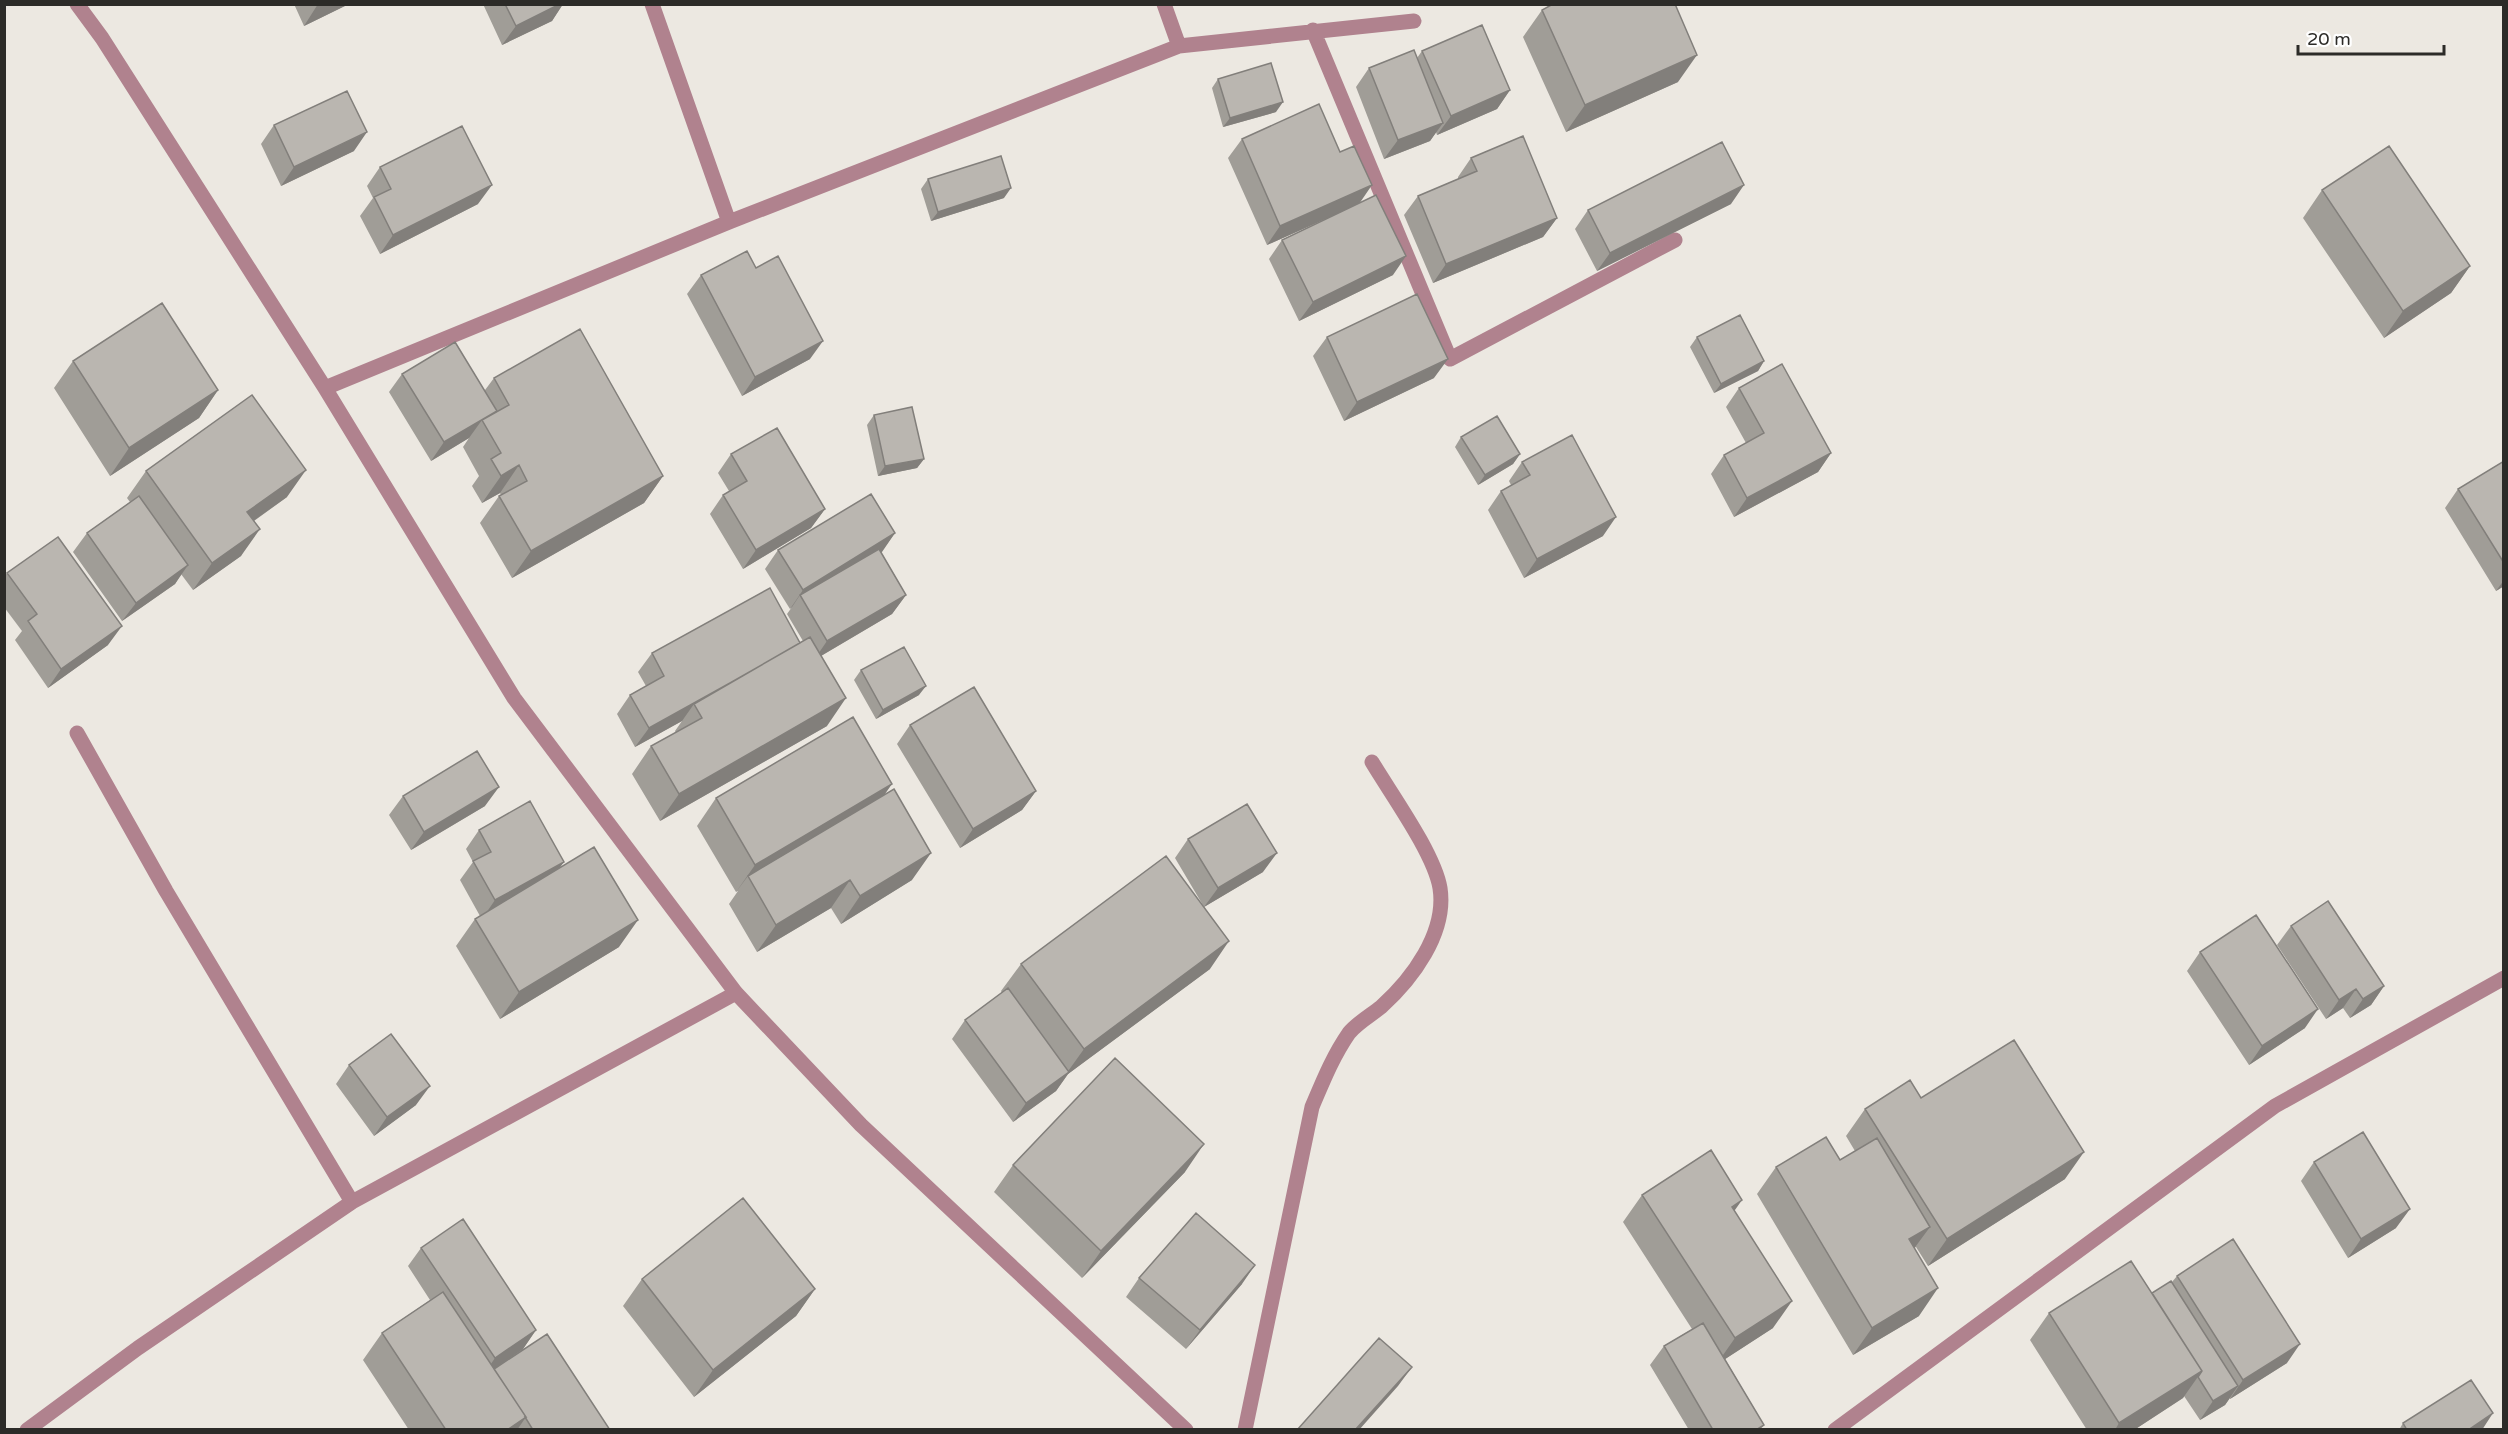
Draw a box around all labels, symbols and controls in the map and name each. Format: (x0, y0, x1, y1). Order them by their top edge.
scale bar (2298, 18, 2444, 56)
text: 20 m (2307, 28, 2351, 50)

